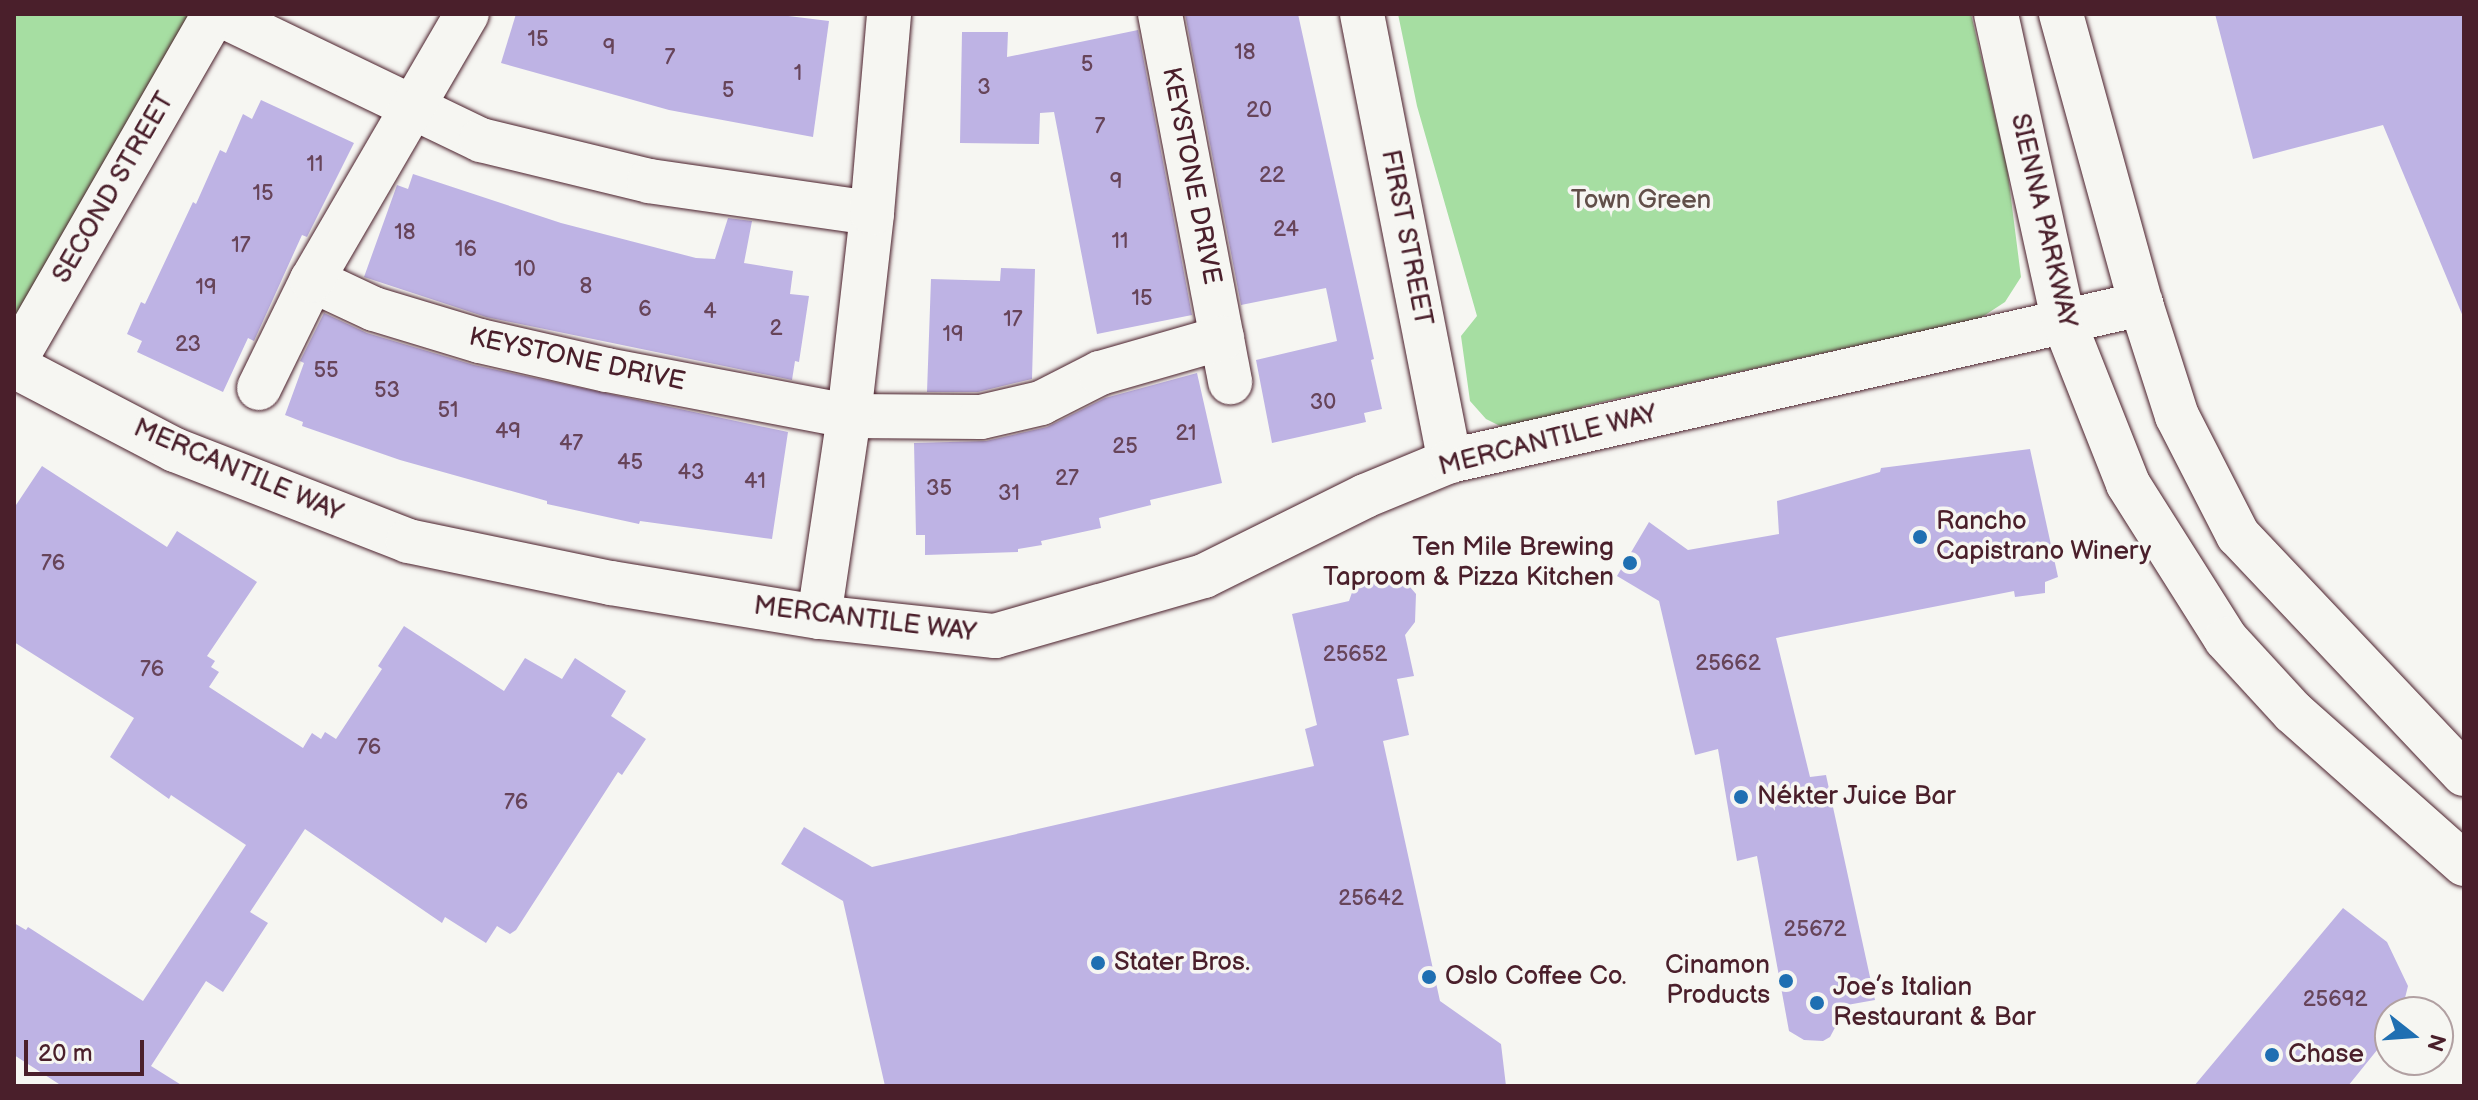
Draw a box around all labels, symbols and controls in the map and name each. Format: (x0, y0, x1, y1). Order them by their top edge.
house number: 15 (527, 27, 549, 53)
house number: 9 (603, 35, 615, 61)
house number: 18 (1234, 40, 1256, 66)
house number: 7 (665, 45, 675, 71)
house number: 5 (1081, 52, 1093, 78)
house number: 1 (794, 61, 802, 87)
street label: KEYSTONE DRIVE (1155, 65, 1227, 287)
house number: 3 (977, 75, 991, 101)
house number: 5 (722, 78, 734, 104)
street label: SECOND STREET (47, 87, 181, 289)
house number: 20 (1246, 98, 1272, 124)
street label: SIENNA PARKWAY (2003, 111, 2083, 331)
house number: 7 (1095, 114, 1105, 140)
street label: FIRST STREET (1374, 147, 1438, 329)
house number: 11 (306, 152, 324, 178)
house number: 22 (1259, 163, 1285, 189)
house number: 9 (1110, 169, 1122, 195)
house number: 15 (252, 181, 274, 207)
park label: Town Green (1571, 185, 1711, 217)
house number: 24 (1273, 217, 1299, 243)
house number: 18 (394, 220, 416, 246)
house number: 11 (1111, 229, 1129, 255)
house number: 17 (231, 233, 251, 259)
house number: 16 (455, 237, 477, 263)
house number: 10 (514, 257, 536, 283)
house number: 8 (580, 274, 592, 300)
house number: 19 (195, 275, 217, 301)
house number: 15 (1131, 286, 1153, 312)
house number: 6 (638, 297, 652, 323)
house number: 4 (703, 299, 717, 325)
house number: 17 (1003, 307, 1023, 333)
house number: 2 (770, 316, 782, 342)
street label: KEYSTONE DRIVE (466, 322, 688, 398)
house number: 19 (942, 322, 964, 348)
house number: 23 (175, 332, 201, 358)
house number: 55 (313, 358, 339, 384)
house number: 53 (374, 378, 400, 404)
house number: 30 (1310, 390, 1336, 416)
house number: 51 (437, 398, 459, 424)
street label: MERCANTILE WAY (1435, 399, 1661, 483)
street label: MERCANTILE WAY (128, 413, 348, 529)
house number: 49 (495, 419, 521, 445)
house number: 21 (1175, 421, 1197, 447)
house number: 47 (559, 431, 583, 457)
house number: 25 (1112, 434, 1138, 460)
house number: 45 (617, 450, 643, 476)
house number: 43 (678, 460, 704, 486)
house number: 27 (1055, 466, 1079, 492)
house number: 41 (744, 469, 766, 495)
house number: 35 (926, 476, 952, 502)
house number: 31 (998, 481, 1020, 507)
place label: Rancho Capistrano Winery (1936, 506, 2152, 568)
marker: Rancho Capistrano Winery (1911, 528, 1929, 546)
place label: Ten Mile Brewing Taproom & Pizza Kitchen (1323, 532, 1614, 594)
house number: 76 (41, 551, 65, 577)
marker: Ten Mile Brewing Taproom & Pizza Kitchen (1621, 554, 1639, 572)
street label: MERCANTILE WAY (751, 591, 979, 649)
house number: 25652 (1323, 642, 1387, 668)
house number: 25662 (1695, 651, 1761, 677)
house number: 76 (140, 657, 164, 683)
house number: 76 (357, 735, 381, 761)
place label: Nékter Juice Bar (1757, 781, 1957, 813)
marker: Nékter Juice Bar (1732, 788, 1750, 806)
house number: 76 (504, 790, 528, 816)
house number: 25642 (1338, 886, 1404, 912)
house number: 25672 (1784, 917, 1846, 943)
place label: Stater Bros. (1114, 947, 1250, 979)
place label: Cinamon Products (1665, 950, 1770, 1012)
marker: Stater Bros. (1089, 954, 1107, 972)
place label: Oslo Coffee Co. (1445, 961, 1627, 993)
marker: Oslo Coffee Co. (1420, 968, 1438, 986)
marker: Cinamon Products (1777, 972, 1795, 990)
place label: Joe’s Italian Restaurant & Bar (1833, 972, 2036, 1034)
house number: 25692 (2303, 987, 2367, 1013)
marker: Joe’s Italian Restaurant & Bar (1808, 994, 1826, 1012)
north arrow (2374, 996, 2454, 1076)
scale bar (28, 1024, 148, 1074)
text: N (2420, 1031, 2451, 1054)
text: 20 m (38, 1039, 93, 1068)
place label: Chase (2288, 1039, 2364, 1071)
marker: Chase (2263, 1046, 2281, 1064)

